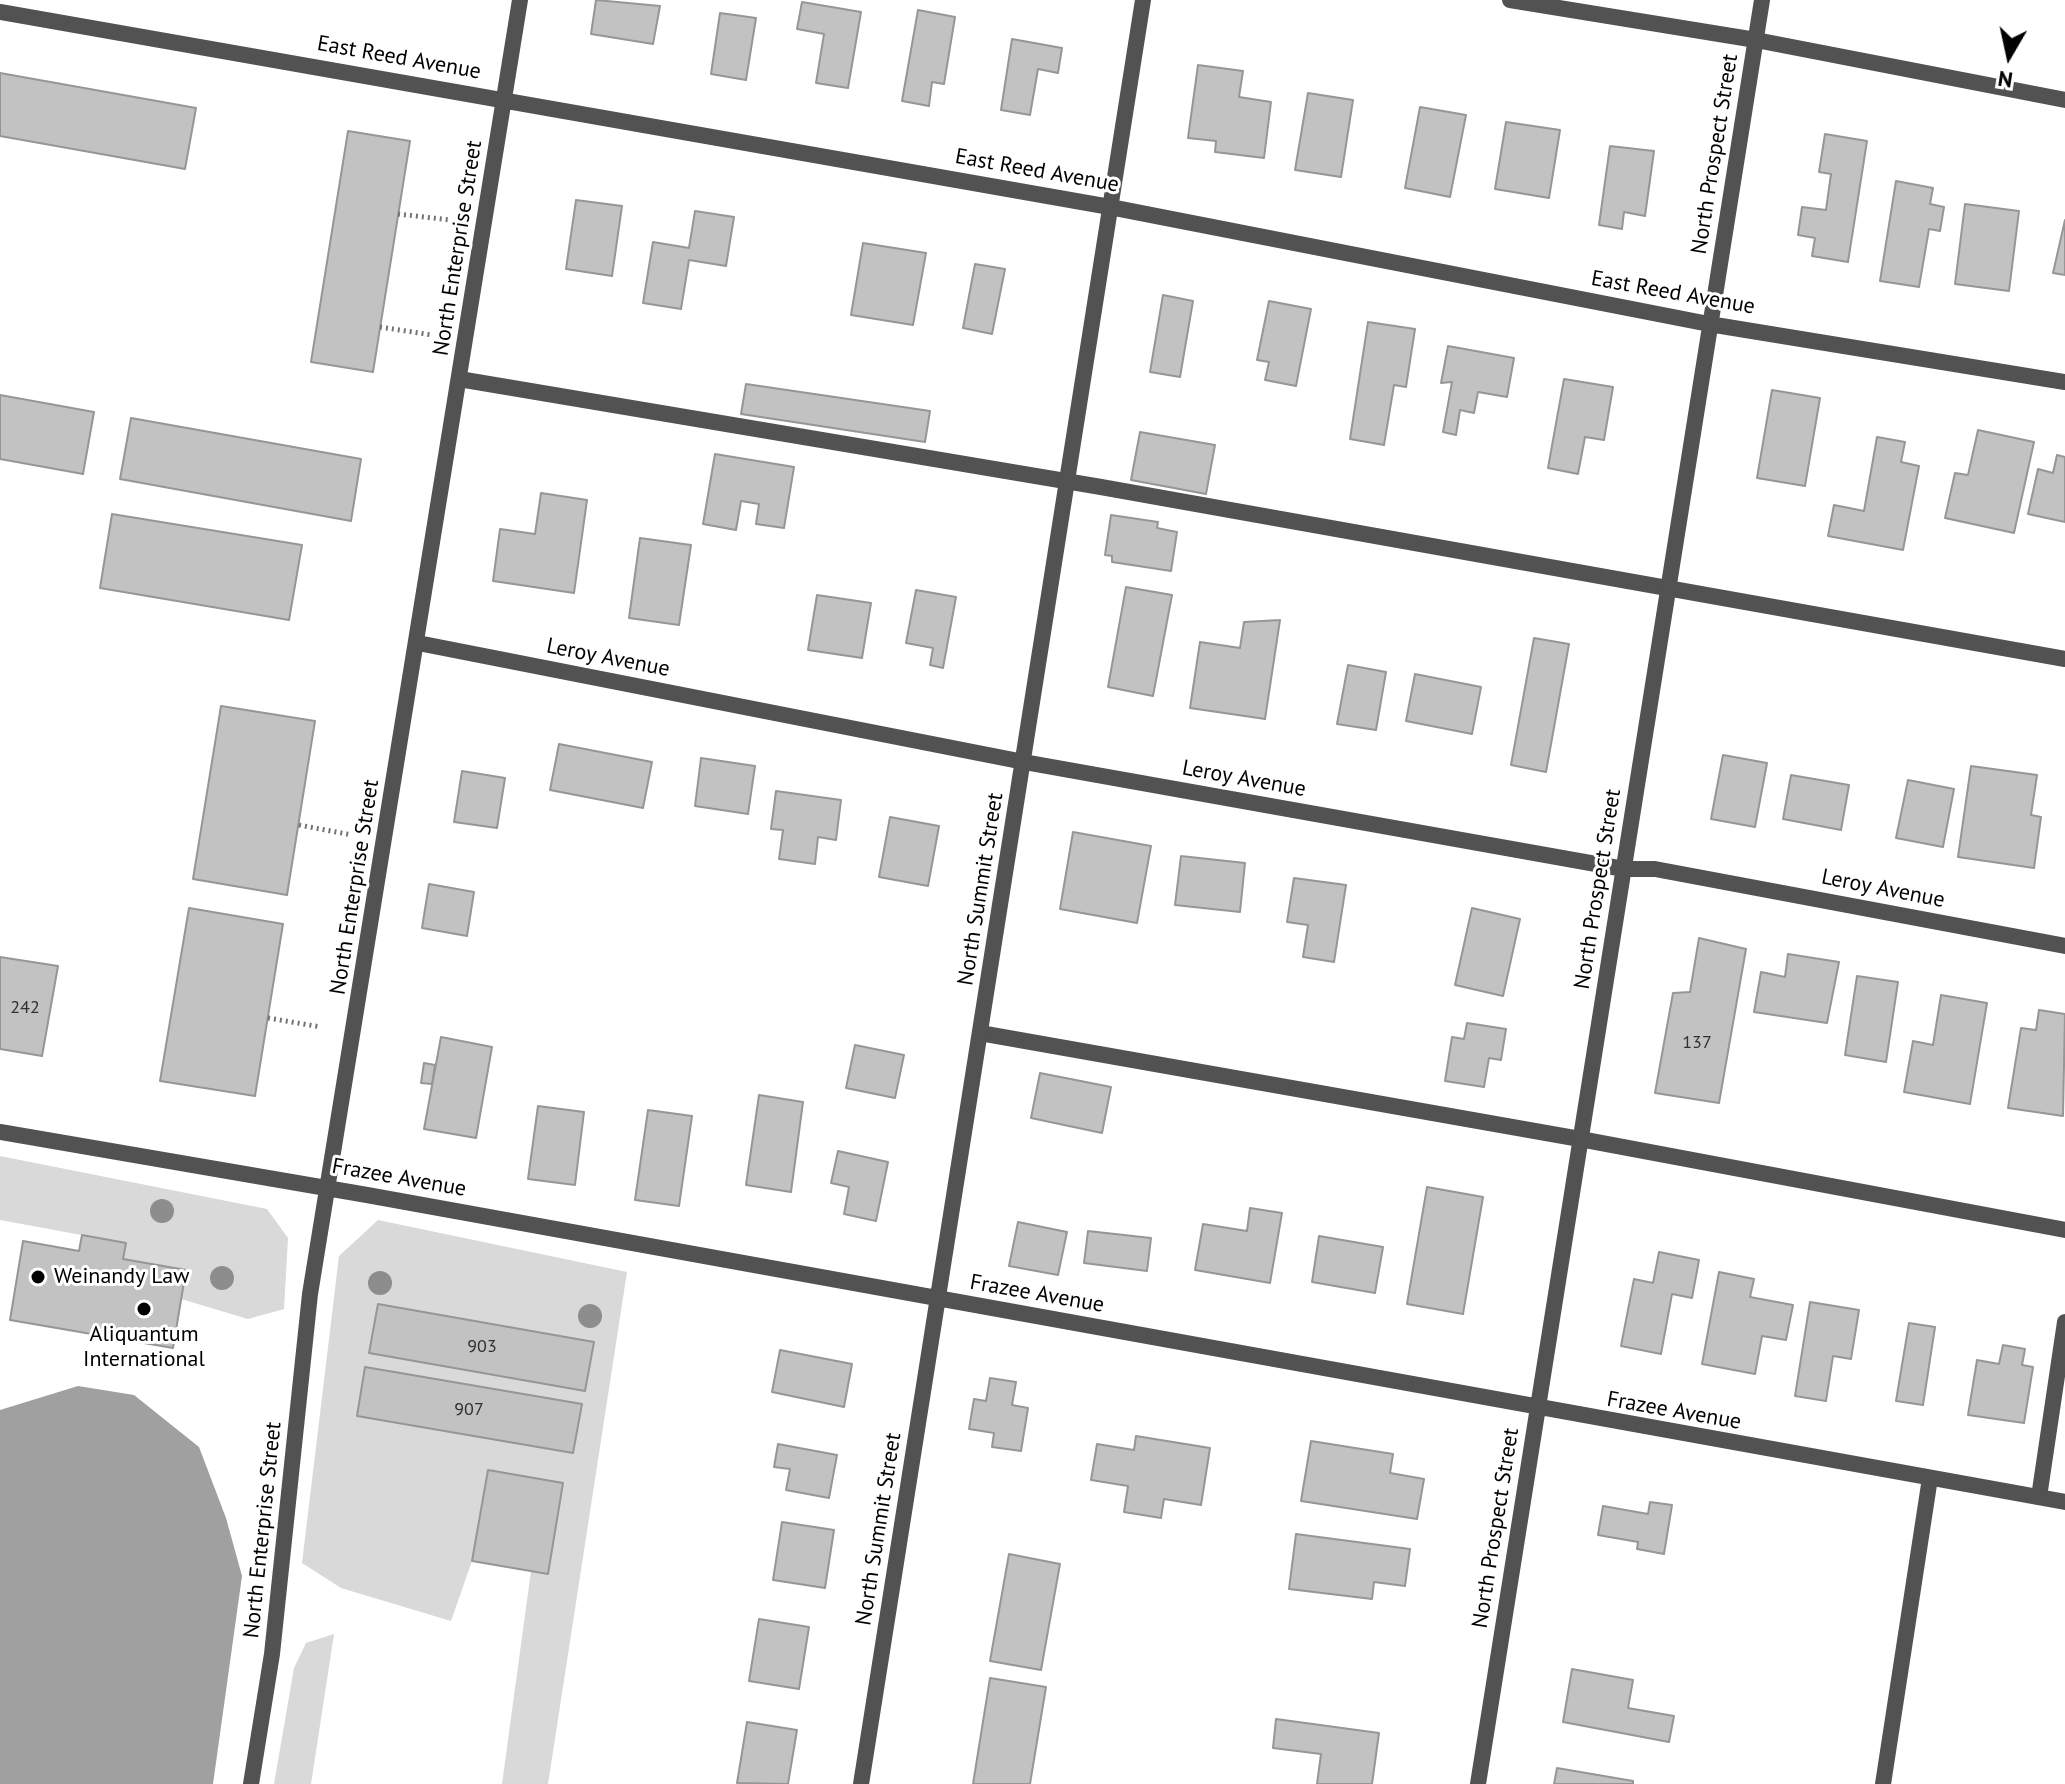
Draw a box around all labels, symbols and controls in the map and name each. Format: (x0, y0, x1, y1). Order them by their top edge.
north arrow (1969, 16, 2049, 96)
street label: East Reed Avenue (315, 31, 483, 85)
street label: North Prospect Street (1686, 52, 1744, 256)
text: N (1996, 65, 2015, 95)
street label: North Enterprise Street (428, 138, 488, 358)
street label: East Reed Avenue (953, 144, 1121, 198)
street label: East Reed Avenue (1589, 266, 1757, 320)
street label: Leroy Avenue (544, 633, 672, 683)
street label: Leroy Avenue (1180, 755, 1308, 803)
street label: North Enterprise Street (325, 777, 385, 997)
street label: North Prospect Street (1569, 787, 1627, 991)
street label: North Summit Street (953, 791, 1009, 987)
street label: Leroy Avenue (1819, 864, 1947, 914)
house number: 242 (10, 997, 40, 1019)
house number: 137 (1682, 1032, 1712, 1054)
street label: Frazee Avenue (330, 1153, 468, 1203)
place label: Weinandy Law (54, 1264, 189, 1290)
marker: Weinandy Law (29, 1268, 47, 1286)
street label: Frazee Avenue (968, 1269, 1106, 1319)
marker: Aliquantum International (135, 1300, 153, 1318)
place label: Aliquantum International (83, 1322, 205, 1374)
house number: 903 (467, 1336, 497, 1358)
street label: Frazee Avenue (1605, 1386, 1743, 1436)
house number: 907 (454, 1399, 484, 1421)
street label: North Enterprise Street (239, 1420, 287, 1640)
street label: North Prospect Street (1467, 1426, 1525, 1630)
street label: North Summit Street (851, 1431, 907, 1627)

